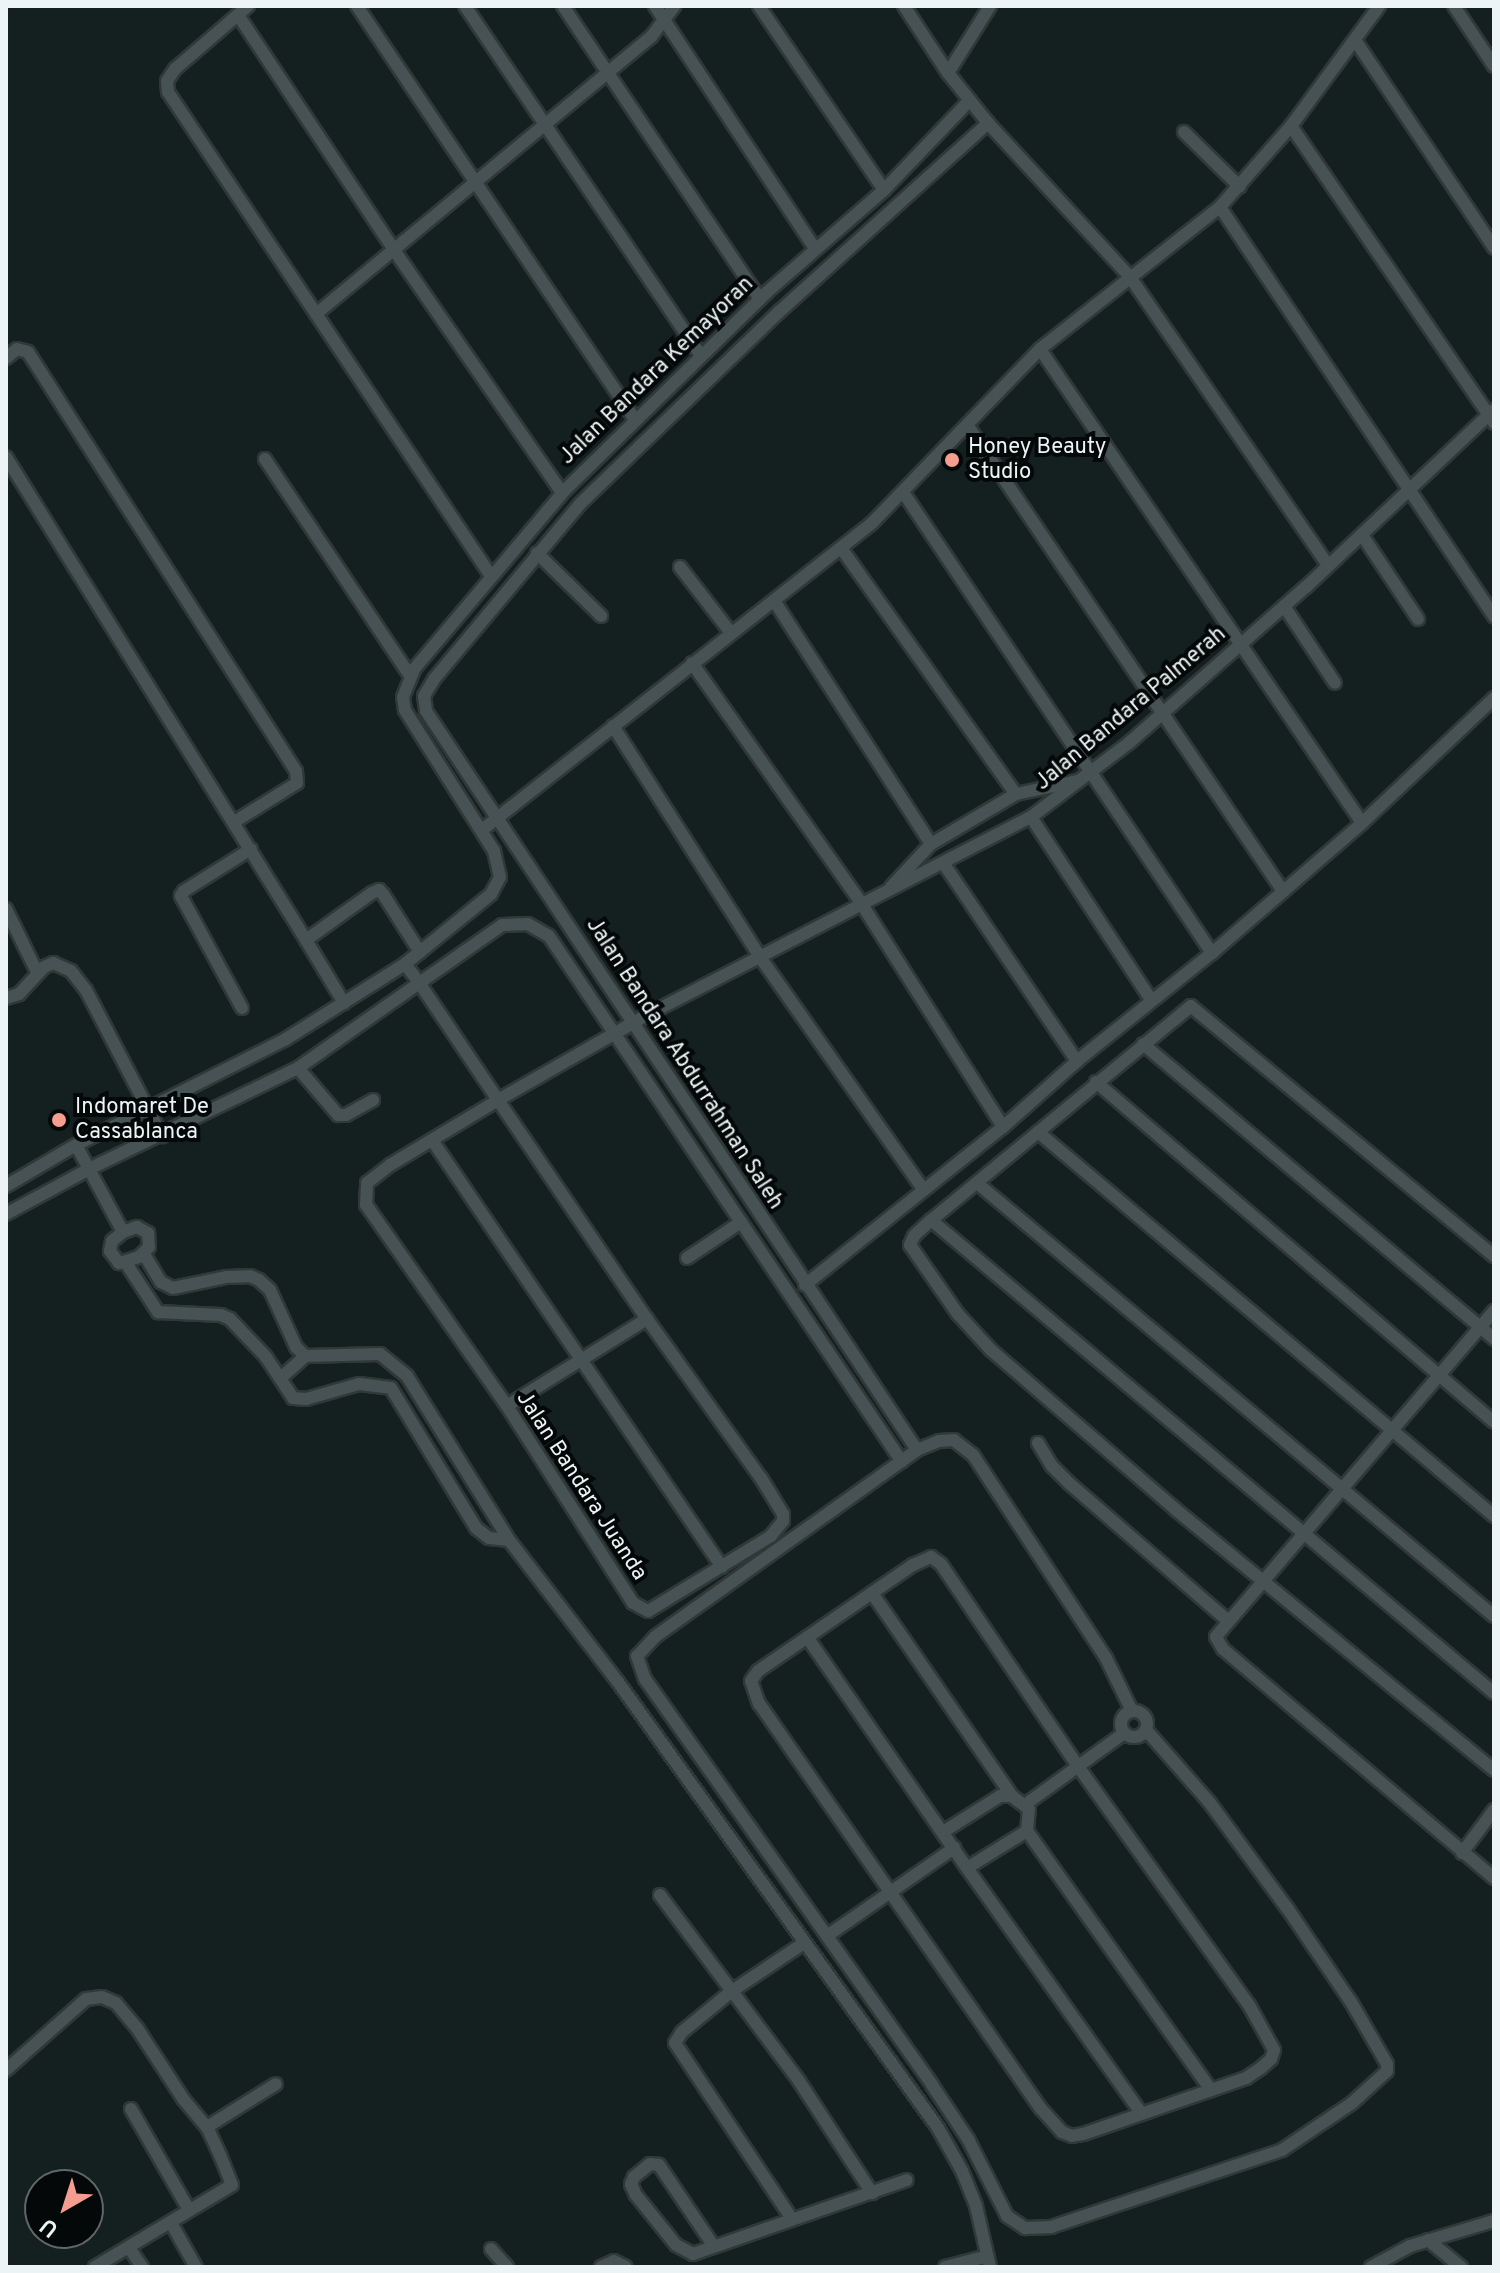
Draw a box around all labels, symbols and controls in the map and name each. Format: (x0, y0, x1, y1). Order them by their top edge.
street label: Jalan Bandara Kemayoran (555, 271, 759, 471)
place label: Honey Beauty Studio (968, 434, 1106, 486)
marker: Honey Beauty Studio (943, 451, 961, 469)
street label: Jalan Bandara Palmerah (1030, 621, 1232, 797)
street label: Jalan Bandara Abdurrahman Saleh (579, 913, 789, 1215)
place label: Indomaret De Cassablanca (75, 1094, 209, 1146)
marker: Indomaret De Cassablanca (50, 1111, 68, 1129)
street label: Jalan Bandara Juanda (510, 1387, 652, 1585)
north arrow (24, 2169, 104, 2249)
text: U (35, 2211, 64, 2242)

